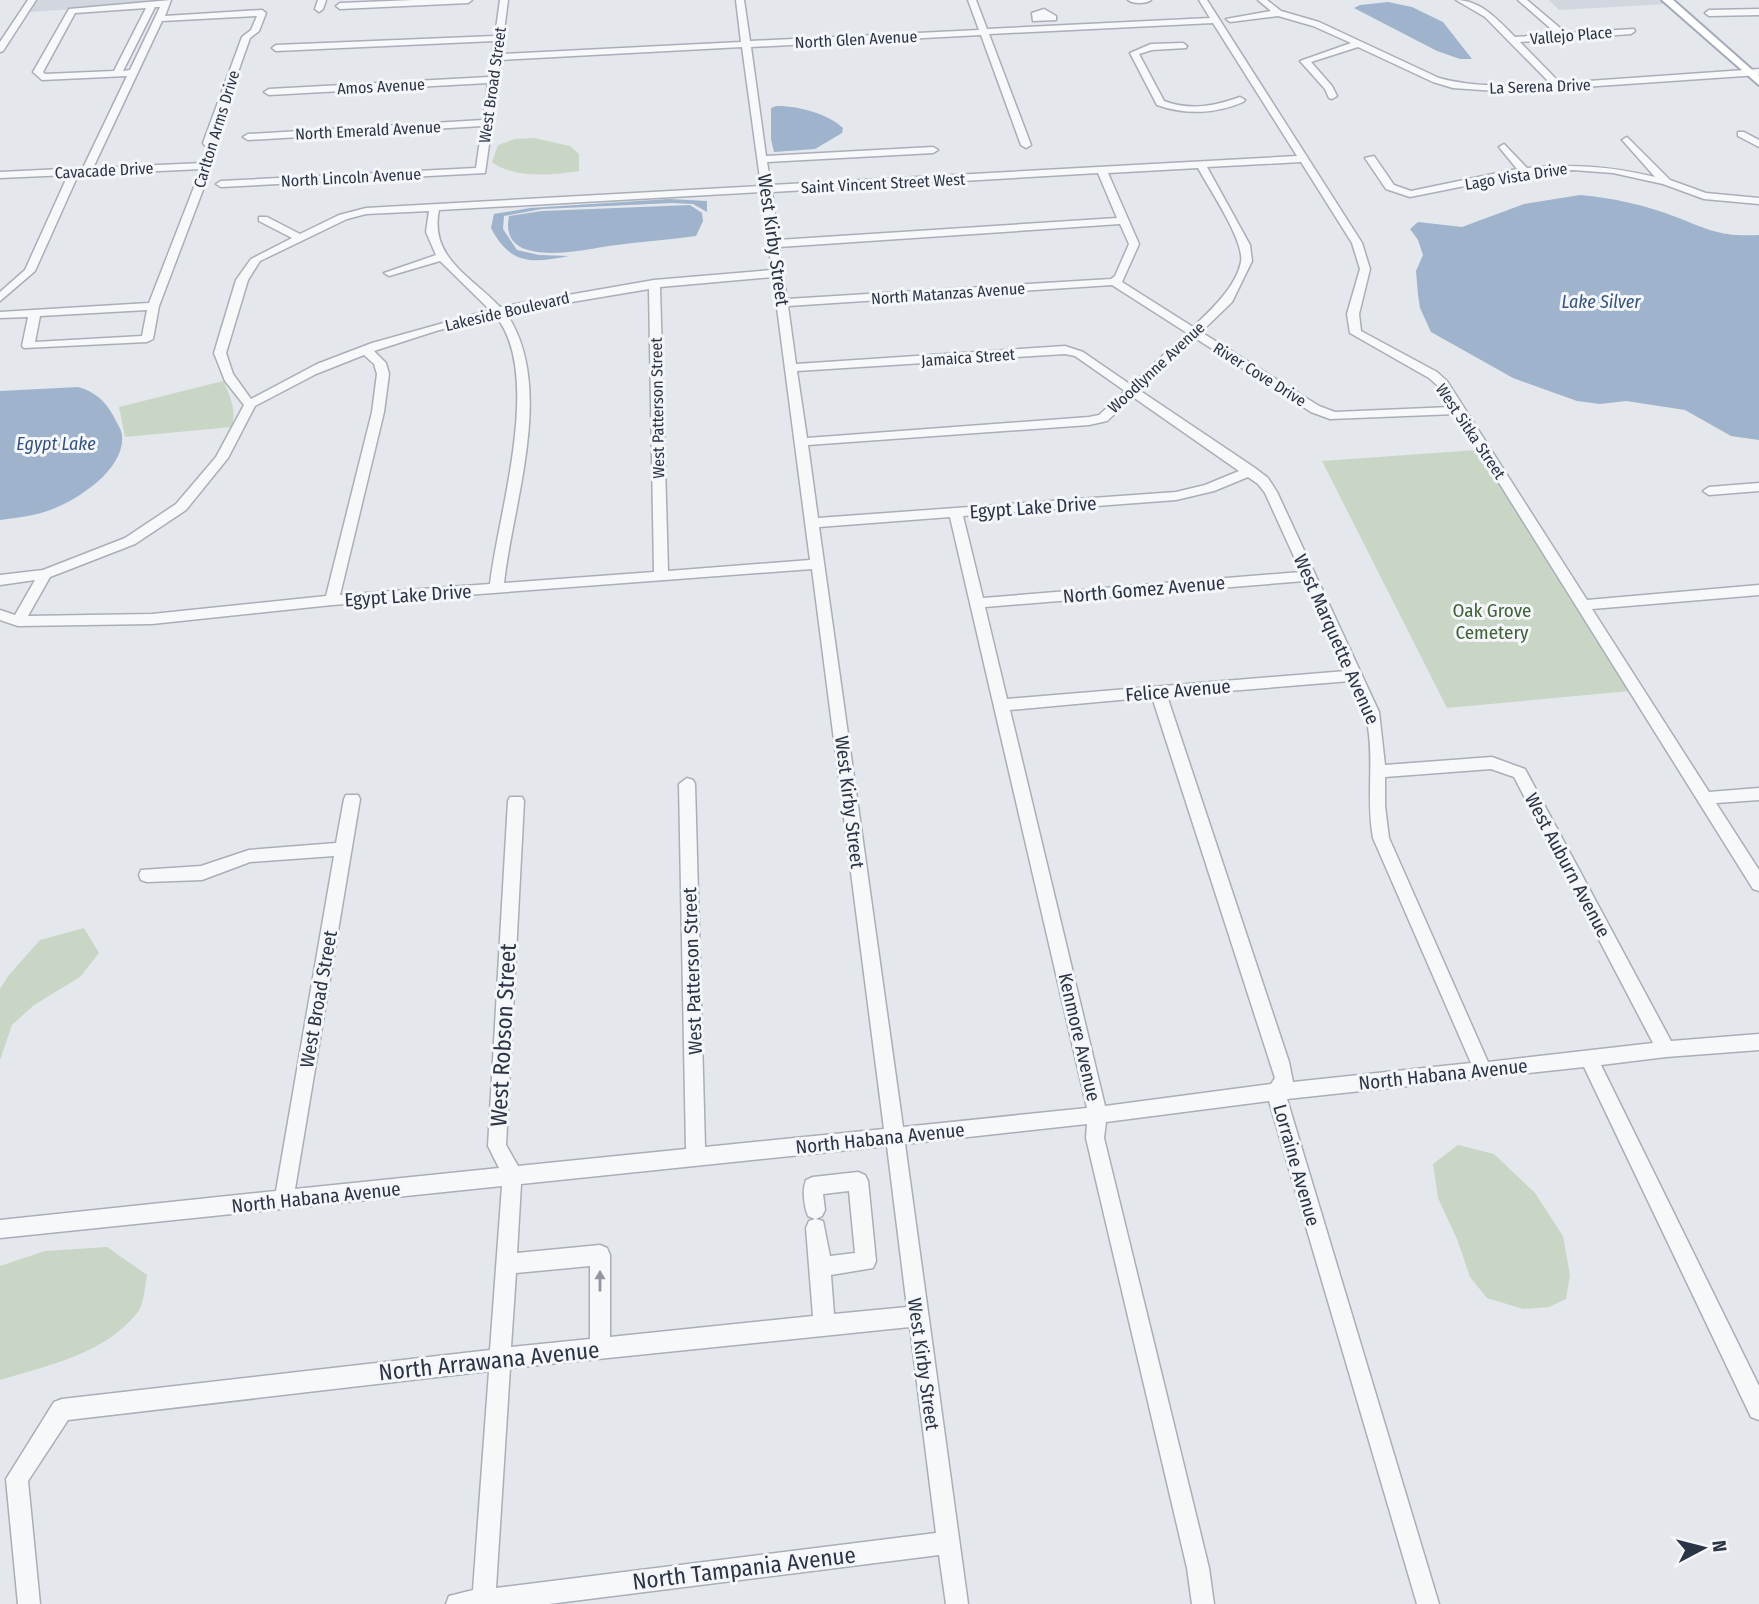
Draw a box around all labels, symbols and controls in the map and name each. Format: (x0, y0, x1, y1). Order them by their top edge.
street label: Vallejo Place (1529, 22, 1613, 49)
street label: West Broad Street (475, 25, 510, 144)
street label: North Glen Avenue (794, 27, 918, 52)
street label: Carlton Arms Drive (190, 68, 243, 190)
street label: Amos Avenue (337, 75, 425, 98)
street label: La Serena Drive (1489, 75, 1591, 98)
street label: North Emerald Avenue (295, 117, 442, 144)
street label: Cavacade Drive (54, 158, 154, 183)
street label: Lago Vista Drive (1463, 159, 1569, 194)
street label: North Lincoln Avenue (281, 164, 422, 191)
street label: Saint Vincent Street West (800, 170, 966, 197)
street label: West Kirby Street (753, 172, 794, 308)
street label: North Matanzas Avenue (870, 279, 1026, 308)
street label: Lakeside Boulevard (443, 288, 571, 335)
water label: Lake Silver (1562, 291, 1641, 313)
street label: Woodlynne Avenue (1104, 318, 1209, 417)
street label: West Patterson Street (647, 336, 668, 479)
street label: River Cove Drive (1210, 338, 1310, 411)
street label: Jamaica Street (920, 345, 1016, 370)
street label: West Sitka Street (1432, 380, 1510, 483)
water label: Egypt Lake (16, 433, 96, 455)
street label: Egypt Lake Drive (969, 492, 1097, 523)
street label: West Marquette Avenue (1289, 551, 1384, 728)
street label: North Gomez Avenue (1062, 571, 1226, 608)
street label: Egypt Lake Drive (344, 580, 472, 611)
park label: Oak Grove Cemetery (1452, 599, 1532, 644)
street label: Felice Avenue (1124, 674, 1232, 707)
street label: West Kirby Street (830, 734, 869, 870)
street label: West Auburn Avenue (1520, 789, 1615, 941)
street label: West Patterson Street (678, 886, 707, 1055)
street label: West Broad Street (295, 928, 342, 1070)
street label: West Robson Street (484, 942, 522, 1127)
street label: Kenmore Avenue (1054, 971, 1105, 1103)
street label: North Habana Avenue (1357, 1054, 1529, 1095)
street label: Lorraine Avenue (1268, 1102, 1325, 1229)
street label: North Habana Avenue (794, 1118, 966, 1159)
street label: North Habana Avenue (230, 1177, 402, 1218)
one-way arrow (594, 1270, 606, 1292)
street label: West Kirby Street (903, 1296, 944, 1432)
street label: North Arrawana Avenue (377, 1335, 601, 1387)
north arrow (1668, 1513, 1738, 1583)
text: N (1707, 1539, 1731, 1553)
street label: North Tampania Avenue (631, 1540, 857, 1596)

